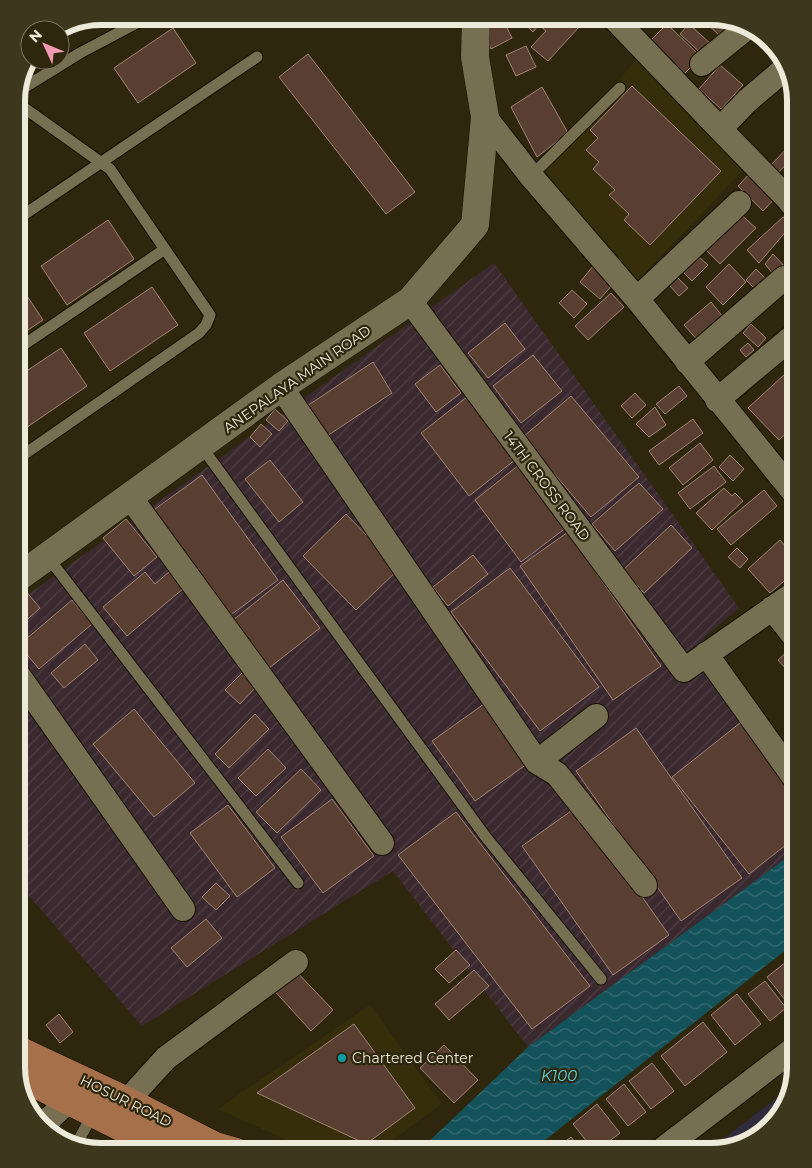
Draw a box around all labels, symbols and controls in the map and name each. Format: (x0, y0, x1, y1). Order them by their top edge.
north arrow (20, 20, 70, 70)
text: N (25, 26, 46, 46)
street label: ANEPALAYA MAIN ROAD (220, 321, 374, 437)
street label: 14TH CROSS ROAD (500, 428, 594, 544)
place label: Chartered Center (352, 1049, 474, 1067)
marker: Chartered Center (336, 1052, 348, 1064)
water label: K100 (541, 1066, 577, 1085)
street label: HOSUR ROAD (77, 1071, 175, 1131)

